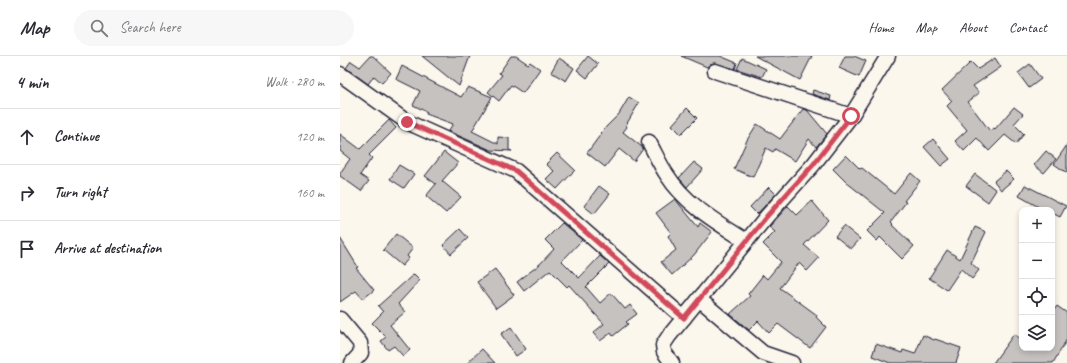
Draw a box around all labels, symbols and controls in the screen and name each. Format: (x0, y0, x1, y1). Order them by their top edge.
search box (74, 10, 354, 46)
text: Map (20, 16, 50, 40)
icon: search (88, 17, 110, 39)
text: Search here (120, 18, 181, 37)
text: Home (868, 19, 894, 36)
text: Map (916, 19, 937, 36)
text: About (959, 19, 987, 36)
text: Contact (1009, 19, 1047, 36)
text: 4 min (16, 72, 49, 93)
text: Walk · 280 m (265, 74, 324, 90)
route start (842, 107, 860, 125)
route end (398, 113, 416, 131)
icon: ahead (16, 126, 38, 148)
text: Continue (54, 127, 99, 146)
text: 120 m (296, 129, 324, 145)
icon: right (16, 182, 38, 204)
text: Turn right (54, 183, 107, 202)
text: 160 m (296, 185, 324, 201)
map controls (1019, 207, 1055, 351)
button: + (1019, 207, 1055, 243)
icon: arrive (16, 238, 38, 260)
text: Arrive at destination (54, 239, 161, 258)
button: − (1019, 243, 1055, 279)
button: locate (1019, 279, 1055, 315)
button: layers (1019, 315, 1055, 351)

